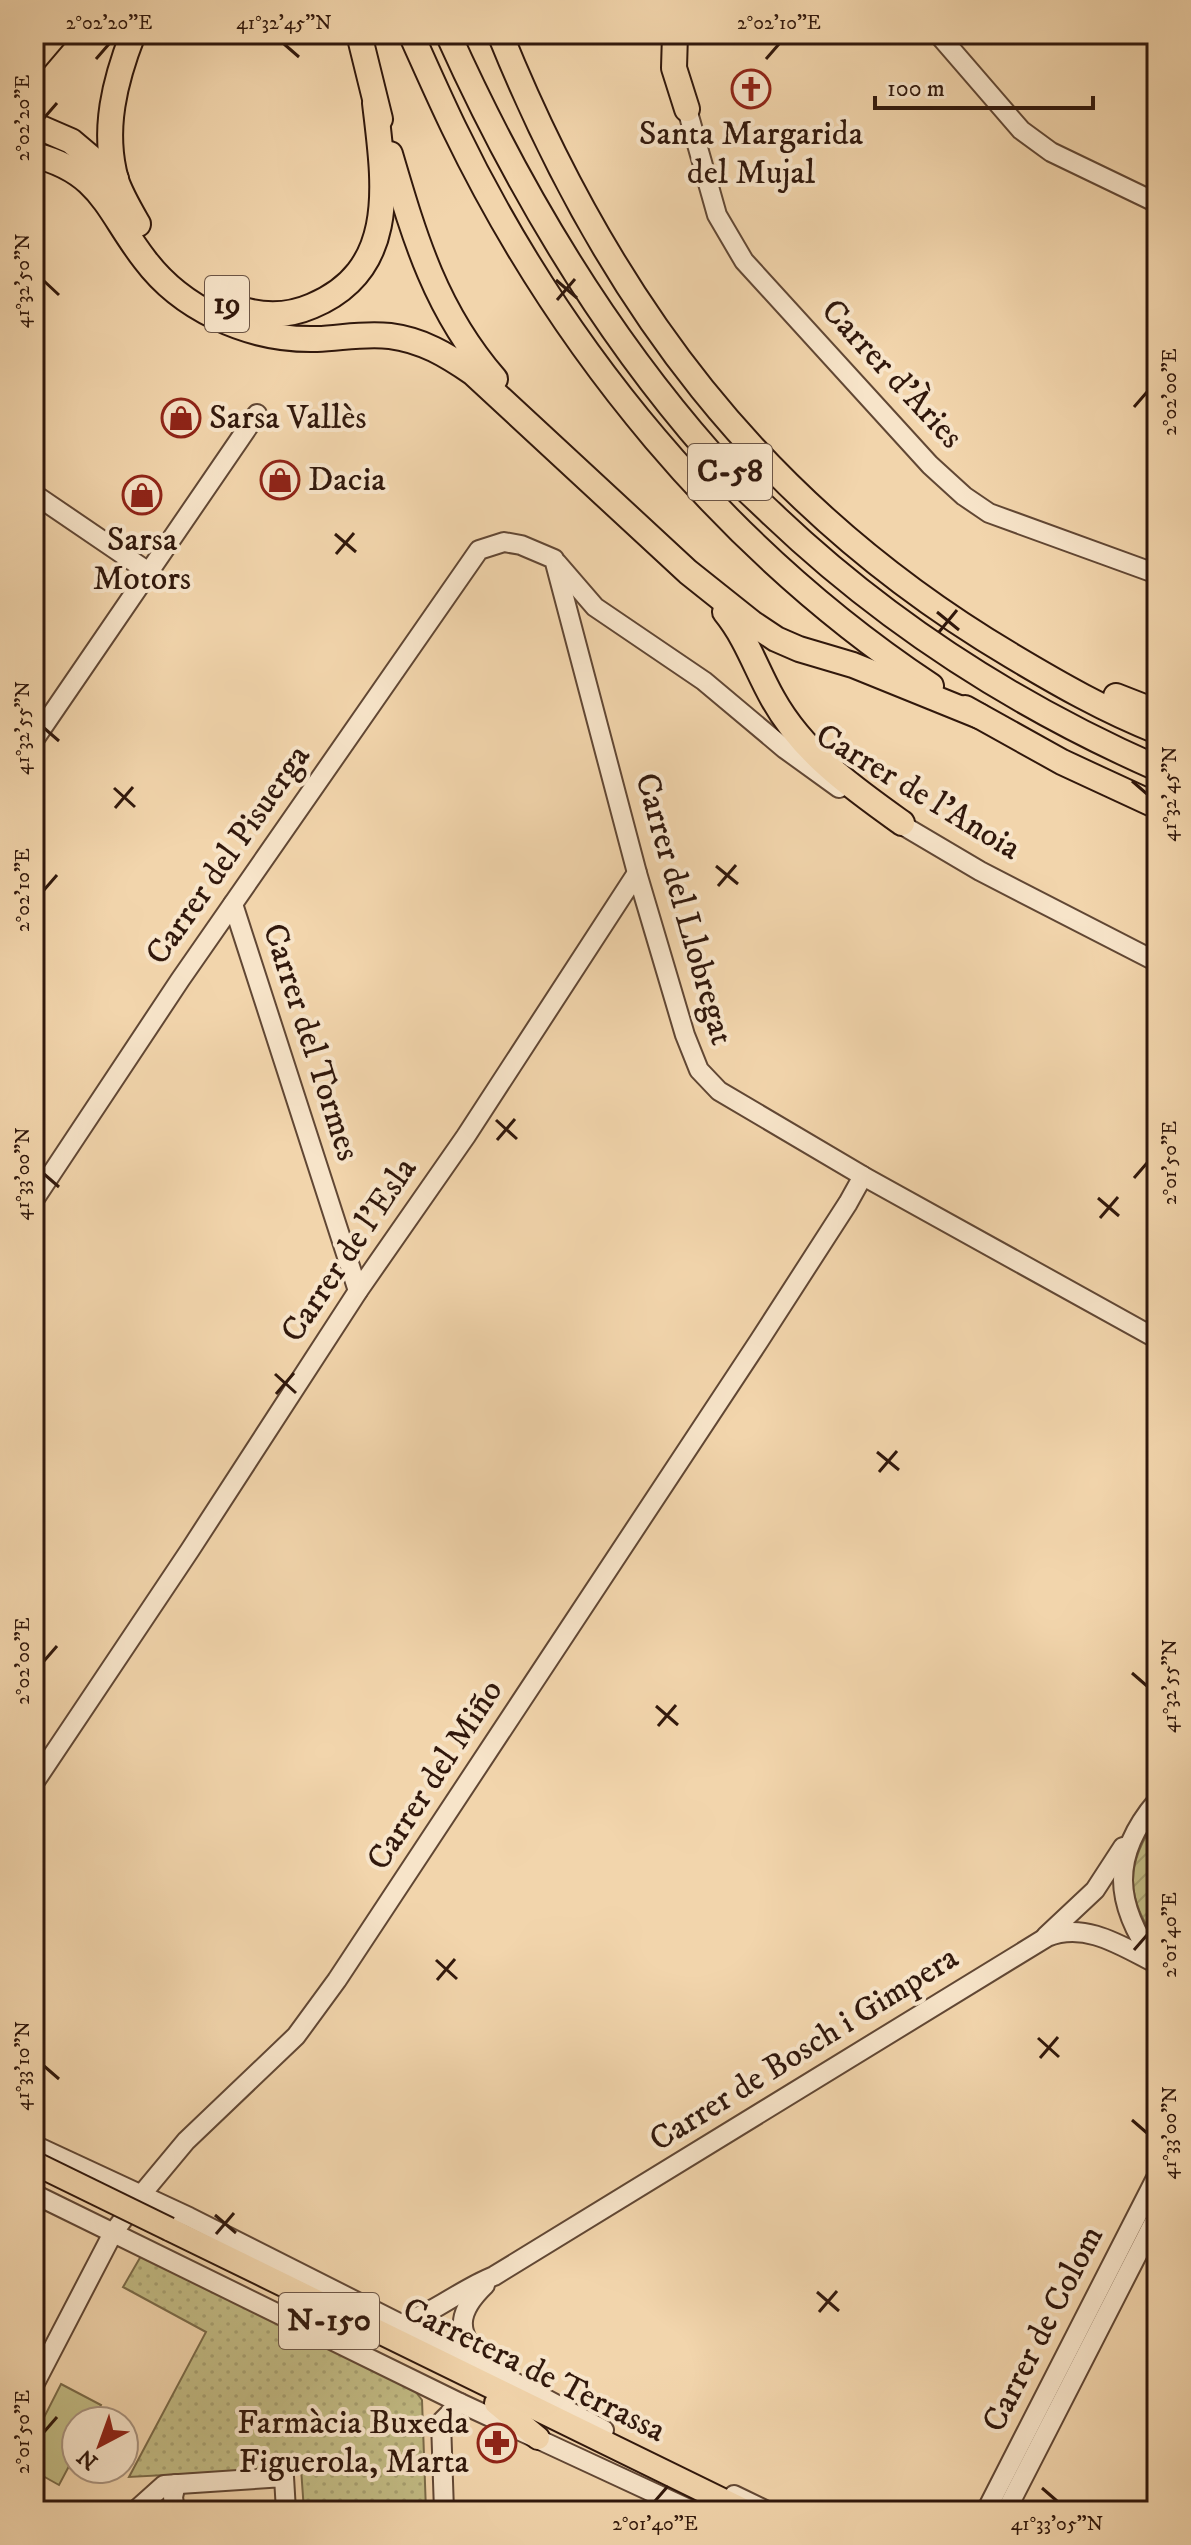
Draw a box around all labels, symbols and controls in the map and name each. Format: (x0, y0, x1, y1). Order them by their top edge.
text: 2°02'20"E (66, 11, 152, 36)
text: 41°32'45"N (236, 11, 332, 36)
text: 2°02'10"E (737, 11, 821, 36)
scale bar (875, 60, 1093, 110)
church icon: Santa Margarida del Mujal (730, 68, 772, 110)
text: 100 m (887, 74, 945, 104)
text: 2°02'20"E (11, 75, 36, 161)
place label: Santa Margarida del Mujal (639, 113, 864, 194)
text: 41°32'50"N (11, 234, 36, 328)
road number: 19 (205, 276, 249, 332)
street label: Carrer d'Àries (812, 290, 972, 458)
text: 2°02'00"E (1158, 348, 1183, 436)
shop icon: Sarsa Vallès (160, 397, 202, 439)
place label: Sarsa Vallès (209, 397, 367, 439)
road number: C-58 (688, 444, 772, 500)
shop icon: Dacia (259, 459, 301, 501)
place label: Dacia (308, 459, 386, 501)
shop icon: Sarsa Motors (121, 474, 163, 516)
place label: Sarsa Motors (93, 519, 191, 600)
text: 41°32'55"N (11, 681, 36, 775)
street label: Carrer de l'Anoia (808, 714, 1029, 870)
street label: Carrer del Pisuerga (137, 736, 320, 973)
text: 41°32'45"N (1158, 746, 1183, 842)
street label: Carrer del Llobregat (625, 768, 743, 1050)
text: 2°02'10"E (11, 848, 36, 932)
street label: Carrer del Tormes (253, 918, 369, 1166)
text: 2°01'50"E (1158, 1121, 1183, 1205)
text: 41°33'00"N (11, 1127, 36, 1221)
street label: Carrer de l'Esla (272, 1149, 426, 1350)
text: 2°02'00"E (11, 1617, 36, 1705)
text: 41°32'55"N (1158, 1639, 1183, 1733)
street label: Carrer del Miño (358, 1672, 512, 1878)
text: 2°01'40"E (1158, 1892, 1183, 1978)
street label: Carrer de Bosch i Gimpera (642, 1937, 967, 2161)
text: 41°33'10"N (11, 2021, 36, 2111)
text: 41°33'00"N (1158, 2086, 1183, 2180)
street label: Carrer de Colom (973, 2219, 1113, 2439)
street label: Carretera de Terrassa (396, 2288, 673, 2452)
road number: N-150 (279, 2293, 379, 2349)
text: 2°01'50"E (11, 2390, 36, 2474)
place label: Farmàcia Buxeda Figuerola, Marta (237, 2402, 470, 2483)
north arrow (60, 2405, 140, 2485)
pharmacy icon: Farmàcia Buxeda Figuerola, Marta (476, 2422, 518, 2464)
text: N (72, 2443, 104, 2475)
text: 2°01'40"E (612, 2512, 698, 2537)
text: 41°33'05"N (1011, 2512, 1103, 2537)

